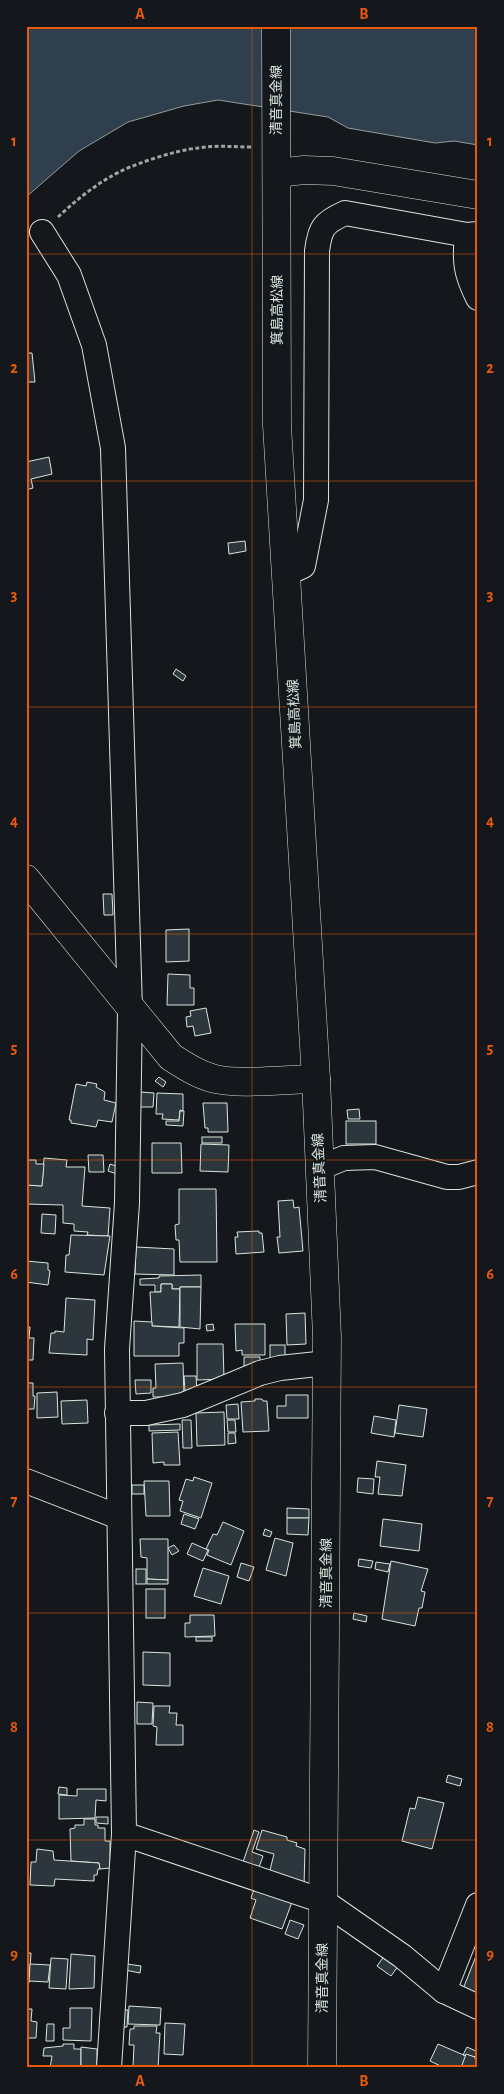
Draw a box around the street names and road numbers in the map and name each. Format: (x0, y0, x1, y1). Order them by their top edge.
street label: 清音真金線 (269, 65, 284, 135)
street label: 箕島高松線 (269, 275, 285, 345)
street label: 箕島高松線 (284, 679, 304, 749)
street label: 清音真金線 (310, 1133, 329, 1203)
street label: 清音真金線 (319, 1538, 334, 1608)
street label: 清音真金線 (315, 1943, 330, 2013)

